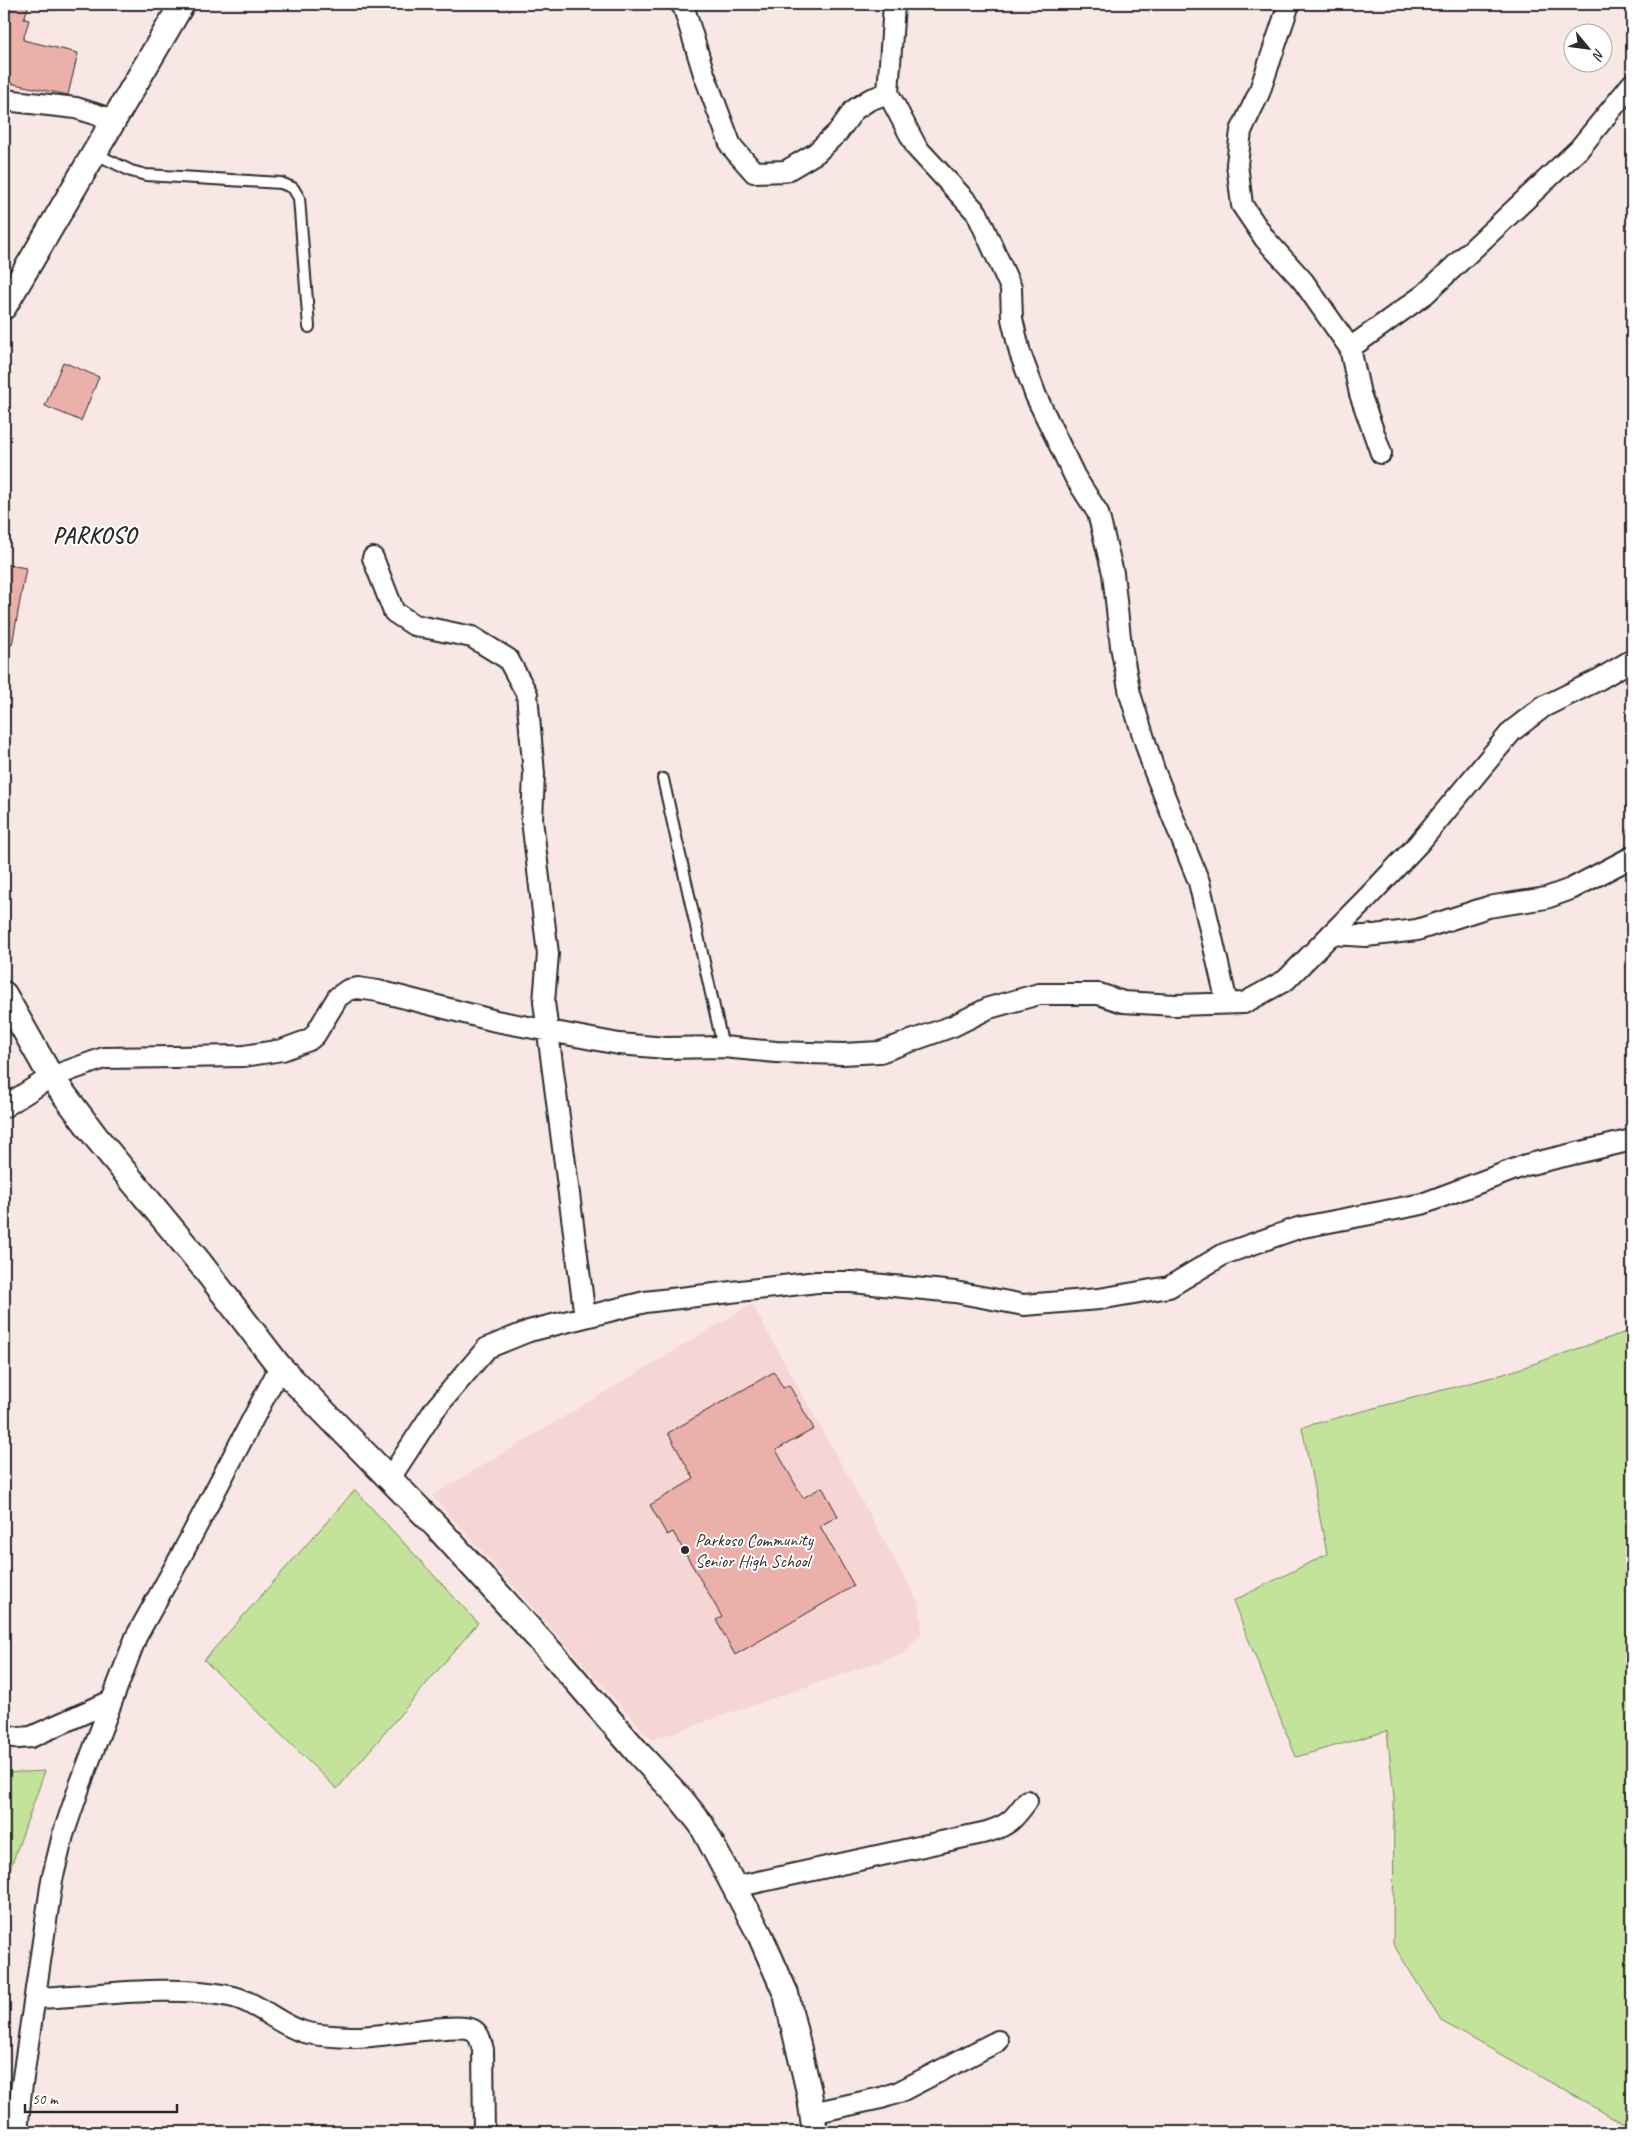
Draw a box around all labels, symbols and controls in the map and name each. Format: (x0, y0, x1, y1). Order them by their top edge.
north arrow (1564, 22, 1614, 72)
text: N (1588, 46, 1608, 64)
district label: PARKOSO (53, 522, 139, 550)
place label: Parkoso Community Senior High School (695, 1529, 815, 1572)
marker: Parkoso Community Senior High School (679, 1544, 691, 1556)
scale bar (25, 2081, 178, 2113)
text: 50 m (32, 2090, 59, 2109)

